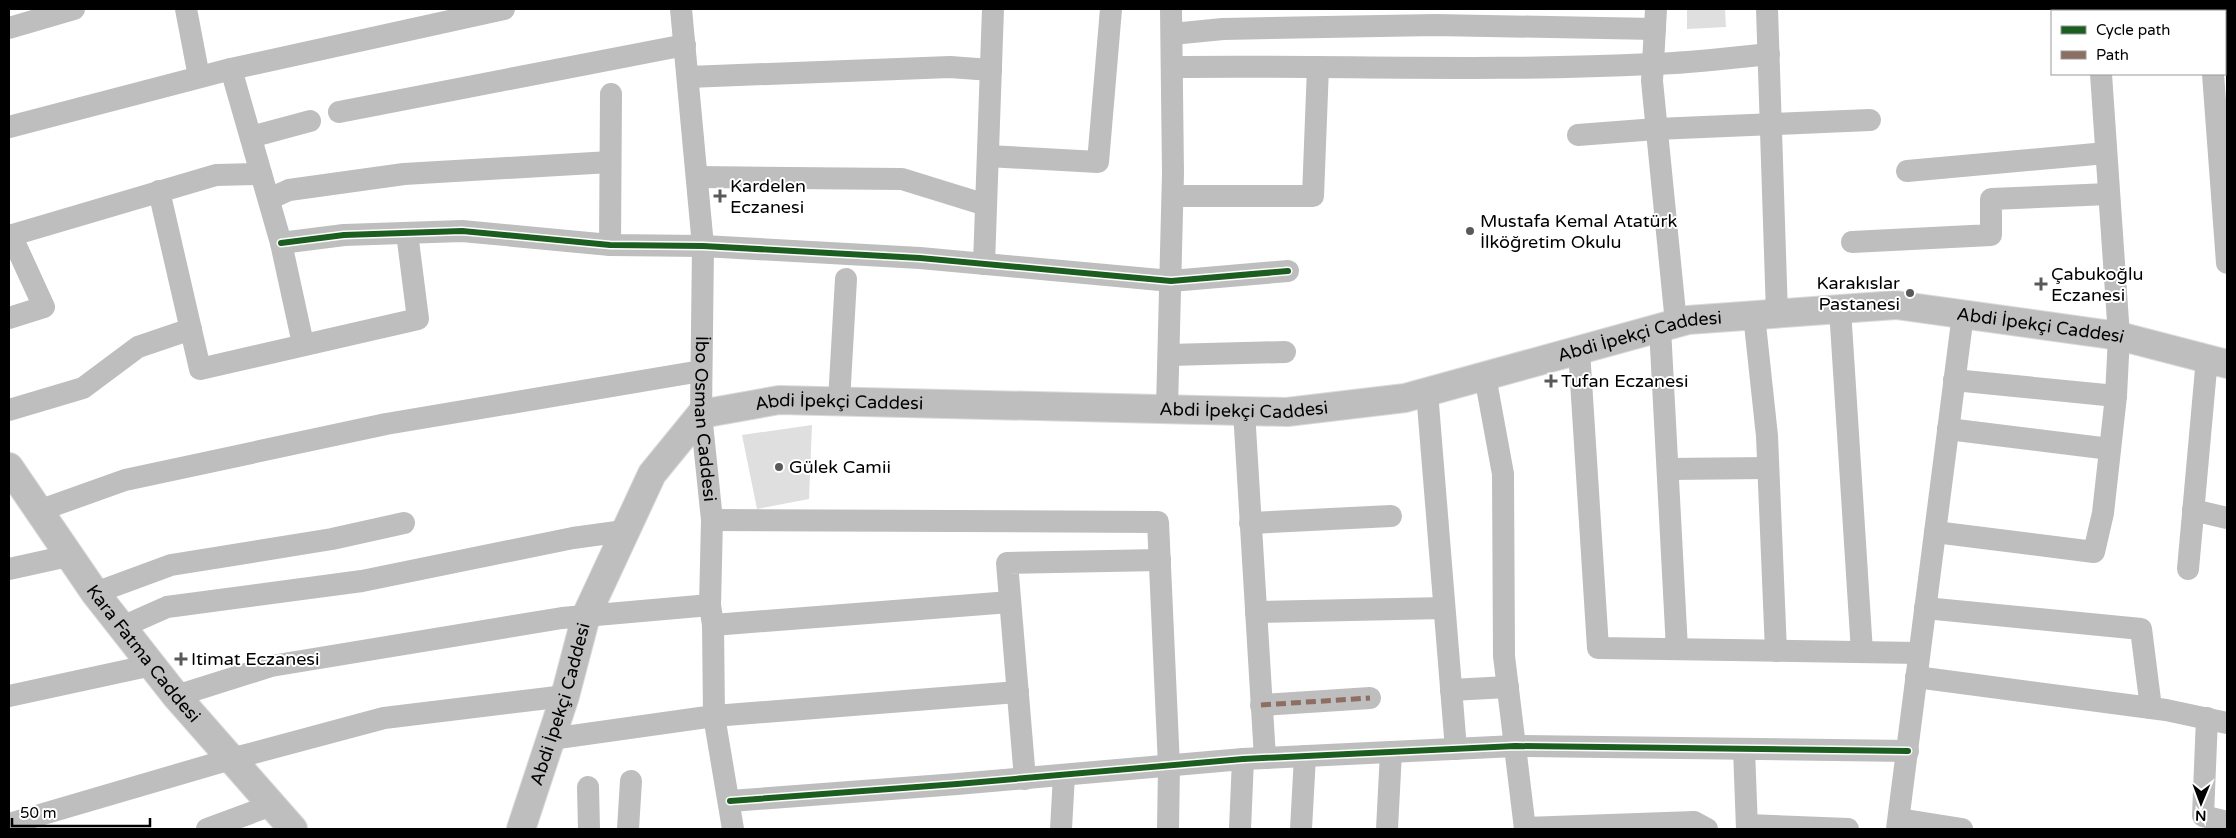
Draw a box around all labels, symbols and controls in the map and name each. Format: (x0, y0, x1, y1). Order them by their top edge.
legend (2051, 10, 2226, 75)
text: Cycle path (2096, 21, 2170, 39)
text: Path (2096, 46, 2129, 64)
place label: Kardelen Eczanesi (730, 175, 806, 218)
marker: Kardelen Eczanesi (714, 190, 726, 202)
place label: Mustafa Kemal Atatürk İlköğretim Okulu (1480, 210, 1677, 253)
marker: Mustafa Kemal Atatürk İlköğretim Okulu (1464, 225, 1476, 237)
place label: Çabukoğlu Eczanesi (2051, 263, 2143, 306)
place label: Karakıslar Pastanesi (1816, 272, 1900, 315)
marker: Çabukoğlu Eczanesi (2035, 278, 2047, 290)
marker: Karakıslar Pastanesi (1904, 287, 1916, 299)
street label: Abdi İpekçi Caddesi (1955, 303, 2127, 348)
street label: Abdi İpekçi Caddesi (1555, 307, 1723, 366)
street label: İbo Osman Caddesi (690, 336, 721, 503)
place label: Tufan Eczanesi (1561, 370, 1688, 392)
marker: Tufan Eczanesi (1545, 375, 1557, 387)
street label: Abdi İpekçi Caddesi (753, 389, 924, 415)
street label: Abdi İpekçi Caddesi (1159, 396, 1329, 423)
place label: Gülek Camii (789, 456, 891, 478)
marker: Gülek Camii (773, 461, 785, 473)
street label: Kara Fatma Caddesi (82, 580, 205, 727)
street label: Abdi İpekçi Caddesi (525, 620, 595, 788)
place label: Itimat Eczanesi (191, 648, 319, 670)
marker: Itimat Eczanesi (175, 653, 187, 665)
north arrow (2176, 778, 2226, 828)
scale bar (12, 796, 150, 828)
text: 50 m (20, 804, 57, 822)
text: N (2195, 807, 2207, 824)

